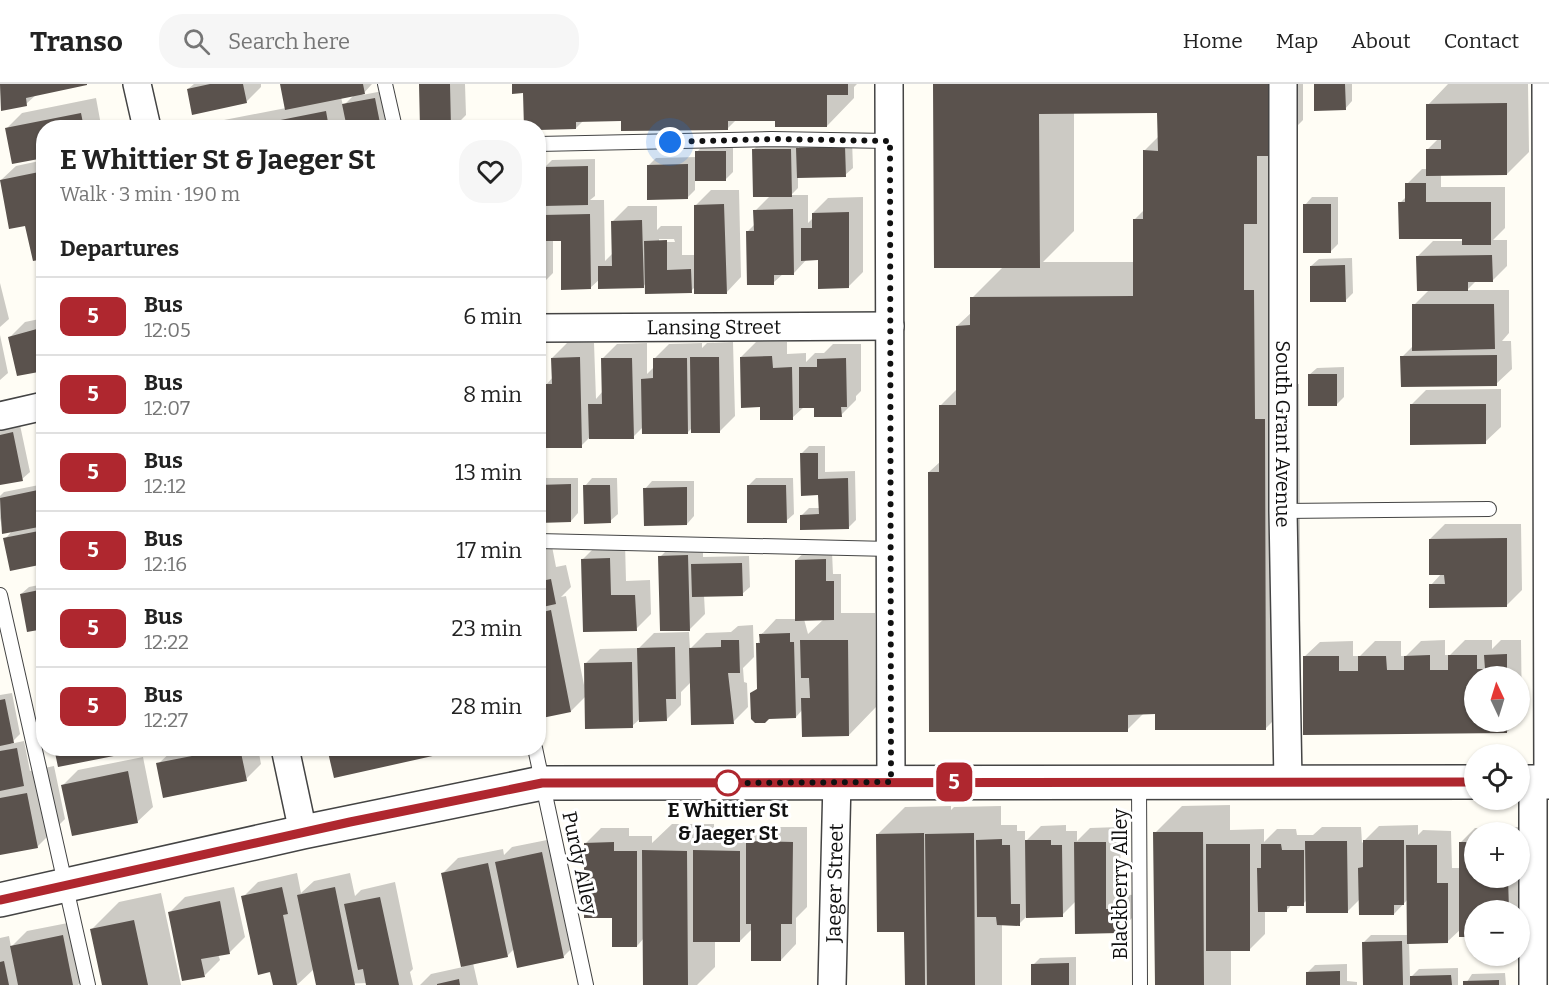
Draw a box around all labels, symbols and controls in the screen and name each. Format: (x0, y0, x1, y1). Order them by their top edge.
search box (159, 14, 579, 68)
text: Transo (30, 25, 123, 58)
icon: search (180, 25, 213, 58)
text: Search here (228, 28, 350, 55)
text: Home (1183, 28, 1243, 54)
text: Map (1276, 28, 1318, 54)
text: About (1351, 28, 1411, 54)
text: Contact (1444, 28, 1519, 54)
your location (655, 127, 685, 157)
button: heart (459, 140, 522, 203)
text: E Whittier St & Jaeger St (60, 143, 376, 176)
text: Walk · 3 min · 190 m (60, 182, 240, 206)
text: Departures (60, 235, 179, 262)
text: Bus (144, 291, 183, 318)
text: 5 (87, 303, 99, 329)
text: 6 min (463, 303, 522, 330)
street label: Lansing Street (647, 315, 781, 339)
text: 12:05 (144, 318, 191, 342)
street label: South Grant Avenue (1271, 340, 1295, 528)
text: Bus (144, 369, 183, 396)
text: 5 (87, 381, 99, 407)
text: 8 min (463, 381, 522, 408)
text: 12:07 (144, 396, 190, 420)
text: Bus (144, 447, 183, 474)
text: 5 (87, 459, 99, 485)
text: 13 min (455, 459, 522, 486)
text: 12:12 (144, 474, 186, 498)
text: Bus (144, 525, 183, 552)
text: 5 (87, 537, 99, 563)
text: 17 min (456, 537, 522, 564)
text: 12:16 (144, 552, 187, 576)
text: Bus (144, 603, 183, 630)
text: 5 (87, 615, 99, 641)
text: 23 min (452, 615, 522, 642)
text: 12:22 (144, 630, 189, 654)
north arrow (1464, 666, 1530, 732)
map controls (1464, 666, 1530, 966)
text: Bus (144, 681, 183, 708)
text: 5 (87, 693, 99, 719)
text: 28 min (451, 693, 522, 720)
text: 12:27 (144, 708, 188, 732)
button: locate (1464, 744, 1530, 810)
line badge: 5 (934, 762, 974, 802)
text: 5 (948, 769, 960, 795)
marker: E Whittier St & Jaeger St (715, 770, 741, 796)
place label: E Whittier St & Jaeger St (667, 798, 789, 845)
street label: Blackberry Alley (1108, 808, 1132, 960)
street label: Purdy Alley (557, 809, 603, 917)
button: + (1464, 822, 1530, 888)
street label: Jaeger Street (821, 823, 848, 944)
button: − (1464, 900, 1530, 966)

